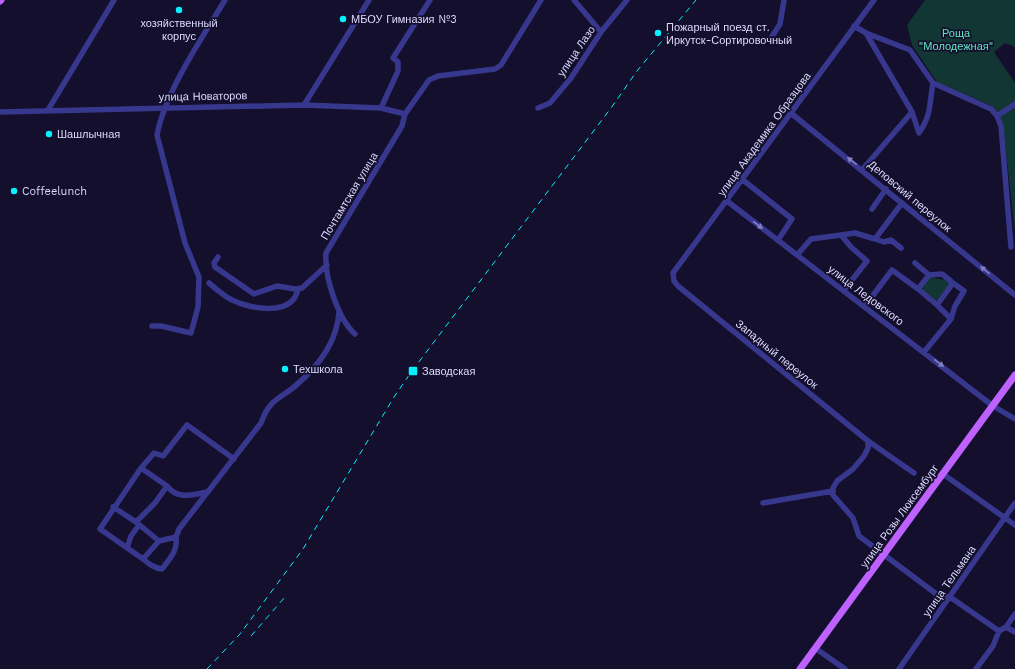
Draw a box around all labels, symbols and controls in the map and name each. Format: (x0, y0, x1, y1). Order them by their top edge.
marker: хозяйственный корпус (174, 5, 184, 15)
place label: МБОУ Гимназия №3 (351, 13, 457, 26)
marker: МБОУ Гимназия №3 (338, 14, 348, 24)
place label: хозяйственный корпус (140, 17, 218, 43)
place label: Пожарный поезд ст. Иркутск-Сортировочный (666, 21, 792, 47)
street label: улица Лазо (555, 23, 598, 79)
park label: Роща "Молодежная" (919, 27, 993, 53)
marker: Пожарный поезд ст. Иркутск-Сортировочный (653, 28, 663, 38)
street label: улица Академика Образцова (715, 69, 814, 199)
street label: улица Новаторов (159, 89, 248, 104)
place label: Шашлычная (57, 128, 120, 141)
marker: Шашлычная (44, 129, 54, 139)
street label: Почтамтская улица (318, 149, 381, 242)
one-way arrow (846, 157, 857, 166)
street label: Деповский переулок (865, 158, 954, 235)
place label: Coffeelunch (22, 185, 87, 198)
marker: Coffeelunch (9, 186, 19, 196)
one-way arrow (753, 221, 764, 229)
street label: улица Ледовского (825, 263, 906, 328)
one-way arrow (979, 266, 990, 275)
street label: Западный переулок (733, 317, 821, 392)
one-way arrow (934, 359, 945, 368)
place label: Техшкола (293, 363, 344, 376)
marker: Техшкола (280, 364, 290, 374)
marker: Заводская (407, 365, 419, 377)
place label: Заводская (422, 365, 475, 378)
street label: улица Розы Люксембург (858, 462, 941, 571)
street label: улица Тельмана (920, 542, 979, 619)

